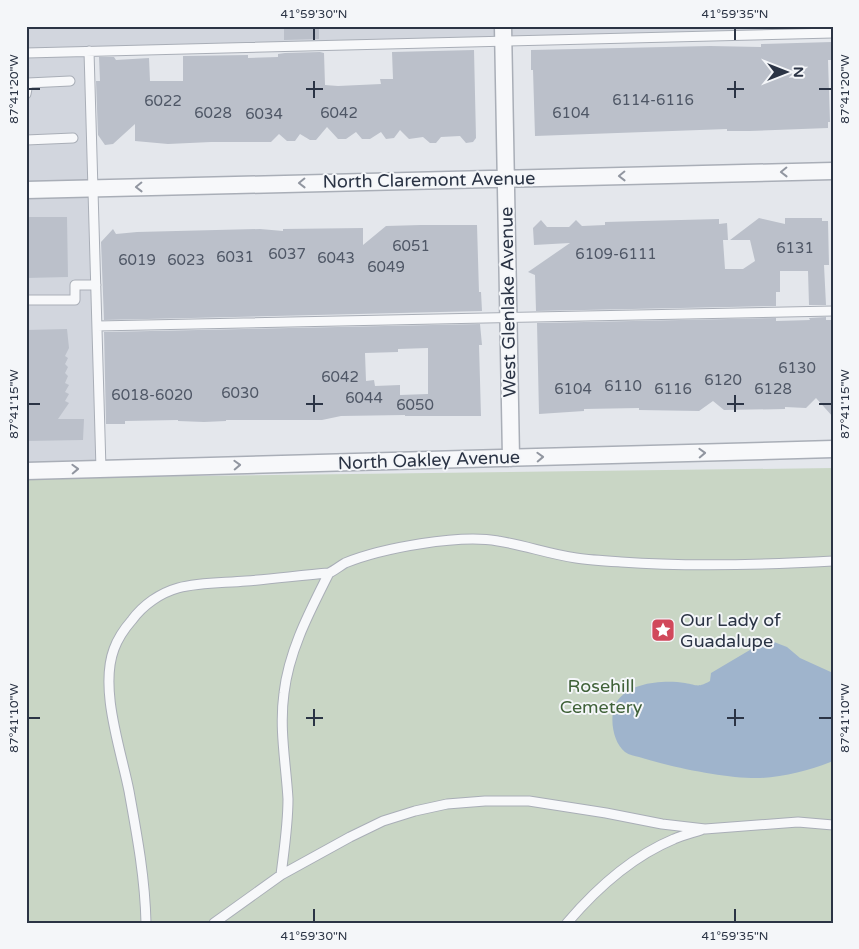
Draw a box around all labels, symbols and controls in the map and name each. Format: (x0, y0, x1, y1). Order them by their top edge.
text: 41°59'30"N (281, 7, 348, 21)
text: 41°59'35"N (702, 7, 769, 21)
north arrow (762, 48, 812, 98)
text: 87°41'20"W (7, 54, 21, 124)
text: 87°41'20"W (838, 54, 852, 124)
text: N (790, 66, 807, 78)
house number: 6114-6116 (612, 91, 694, 109)
house number: 6022 (144, 92, 182, 110)
house number: 6028 (194, 104, 232, 122)
house number: 6042 (320, 104, 358, 122)
house number: 6104 (552, 104, 590, 122)
house number: 6034 (245, 105, 283, 123)
street label: North Claremont Avenue (322, 167, 536, 193)
one-way arrow (780, 167, 788, 177)
one-way arrow (617, 170, 625, 181)
one-way arrow (297, 178, 305, 189)
one-way arrow (135, 182, 142, 192)
street label: West Glenlake Avenue (495, 207, 521, 397)
house number: 6051 (392, 237, 430, 255)
house number: 6131 (776, 239, 814, 257)
house number: 6037 (268, 245, 306, 263)
house number: 6109-6111 (575, 245, 657, 263)
house number: 6031 (216, 248, 254, 266)
house number: 6043 (317, 249, 355, 267)
house number: 6019 (118, 251, 156, 269)
house number: 6023 (167, 251, 205, 269)
house number: 6049 (367, 258, 405, 276)
house number: 6130 (778, 359, 816, 377)
house number: 6042 (321, 368, 359, 386)
text: 87°41'15"W (7, 369, 21, 439)
text: 87°41'15"W (838, 369, 852, 439)
house number: 6120 (704, 371, 742, 389)
house number: 6110 (604, 377, 642, 395)
house number: 6104 (554, 380, 592, 398)
house number: 6116 (654, 380, 692, 398)
house number: 6128 (754, 380, 792, 398)
house number: 6030 (221, 384, 259, 402)
house number: 6018-6020 (111, 386, 193, 404)
house number: 6044 (345, 389, 383, 407)
house number: 6050 (396, 396, 434, 414)
street label: North Oakley Avenue (338, 446, 520, 474)
one-way arrow (699, 448, 707, 458)
one-way arrow (536, 452, 544, 462)
one-way arrow (234, 460, 242, 470)
one-way arrow (71, 464, 79, 475)
place label: Our Lady of Guadalupe (680, 609, 781, 652)
place icon: Our Lady of Guadalupe (650, 617, 676, 643)
park label: Rosehill Cemetery (560, 675, 643, 718)
text: 87°41'10"W (7, 683, 21, 753)
text: 87°41'10"W (838, 683, 852, 753)
text: 41°59'30"N (281, 929, 348, 943)
text: 41°59'35"N (702, 929, 769, 943)

